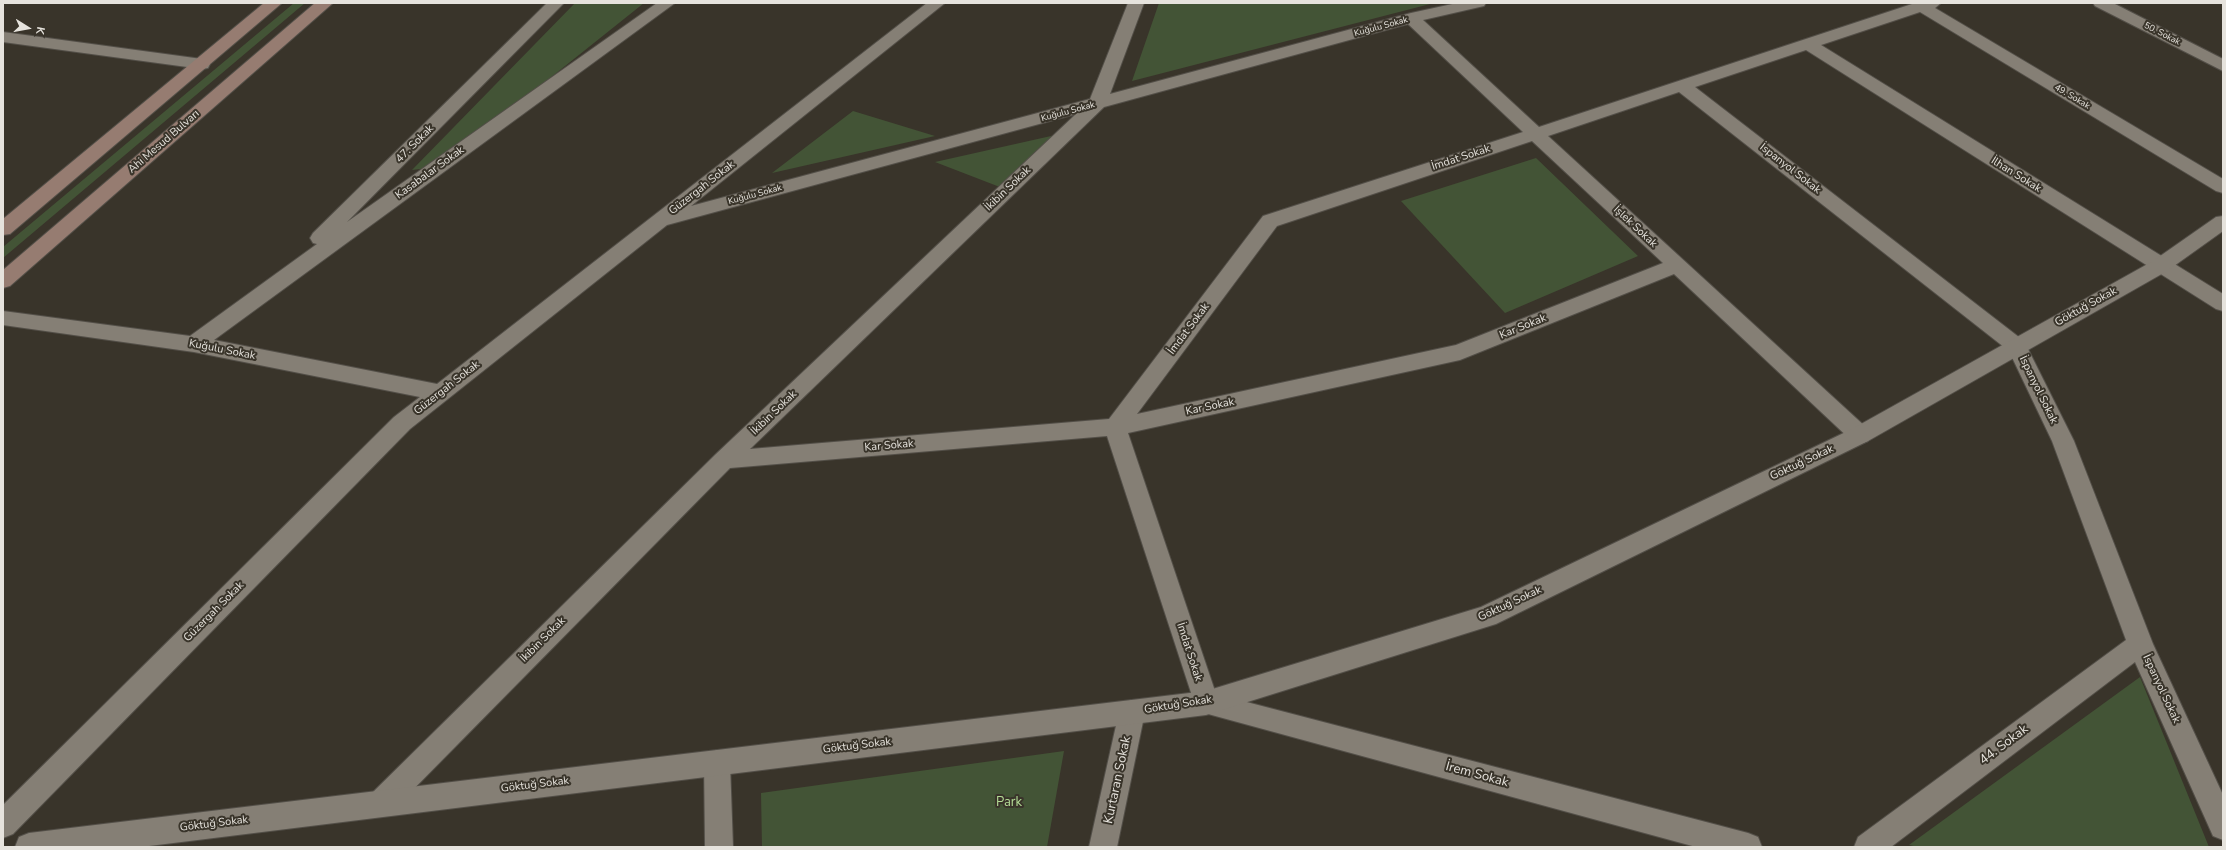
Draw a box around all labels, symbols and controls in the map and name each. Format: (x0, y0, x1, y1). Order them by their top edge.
north arrow (8, 8, 48, 48)
street label: Kuğulu Sokak (1353, 15, 1409, 39)
street label: 50. Sokak (2142, 20, 2182, 48)
text: K (32, 25, 48, 35)
street label: 49. Sokak (2052, 82, 2092, 112)
street label: Kuğulu Sokak (1040, 100, 1096, 124)
street label: Ahi Mesud Bulvarı (126, 107, 202, 177)
street label: 47. Sokak (393, 122, 437, 166)
street label: İspanyol Sokak (1757, 141, 1823, 197)
street label: İmdat Sokak (1430, 142, 1492, 174)
street label: Kasabalar Sokak (393, 144, 467, 202)
street label: İlhan Sokak (1988, 154, 2044, 196)
street label: Güzergah Sokak (666, 158, 738, 218)
street label: İkibin Sokak (982, 164, 1034, 214)
street label: Kuğulu Sokak (727, 183, 783, 207)
street label: İşlek Sokak (1610, 203, 1660, 251)
street label: Göktuğ Sokak (2053, 285, 2119, 329)
street label: İmdat Sokak (1165, 301, 1213, 357)
street label: Kar Sokak (1498, 312, 1548, 342)
street label: Kuğulu Sokak (188, 337, 256, 363)
street label: İspanyol Sokak (2016, 354, 2060, 426)
street label: Güzergah Sokak (411, 358, 483, 418)
street label: İkibin Sokak (748, 388, 800, 438)
street label: Kar Sokak (1185, 395, 1235, 419)
street label: Kar Sokak (864, 437, 914, 455)
street label: Göktuğ Sokak (1768, 443, 1836, 483)
street label: Güzergah Sokak (181, 579, 247, 645)
street label: Göktuğ Sokak (1476, 584, 1544, 624)
street label: İkibin Sokak (518, 615, 568, 665)
street label: İmdat Sokak (1173, 621, 1205, 683)
street label: İspanyol Sokak (2139, 653, 2183, 725)
street label: Göktuğ Sokak (1143, 693, 1213, 717)
street label: 44. Sokak (1977, 722, 2031, 768)
street label: Göktuğ Sokak (822, 735, 892, 757)
street label: Kurtaran Sokak (1101, 735, 1135, 825)
street label: İrem Sokak (1444, 759, 1510, 791)
street label: Göktuğ Sokak (500, 774, 570, 796)
park label: Park (996, 795, 1022, 811)
street label: Göktuğ Sokak (179, 813, 249, 835)

